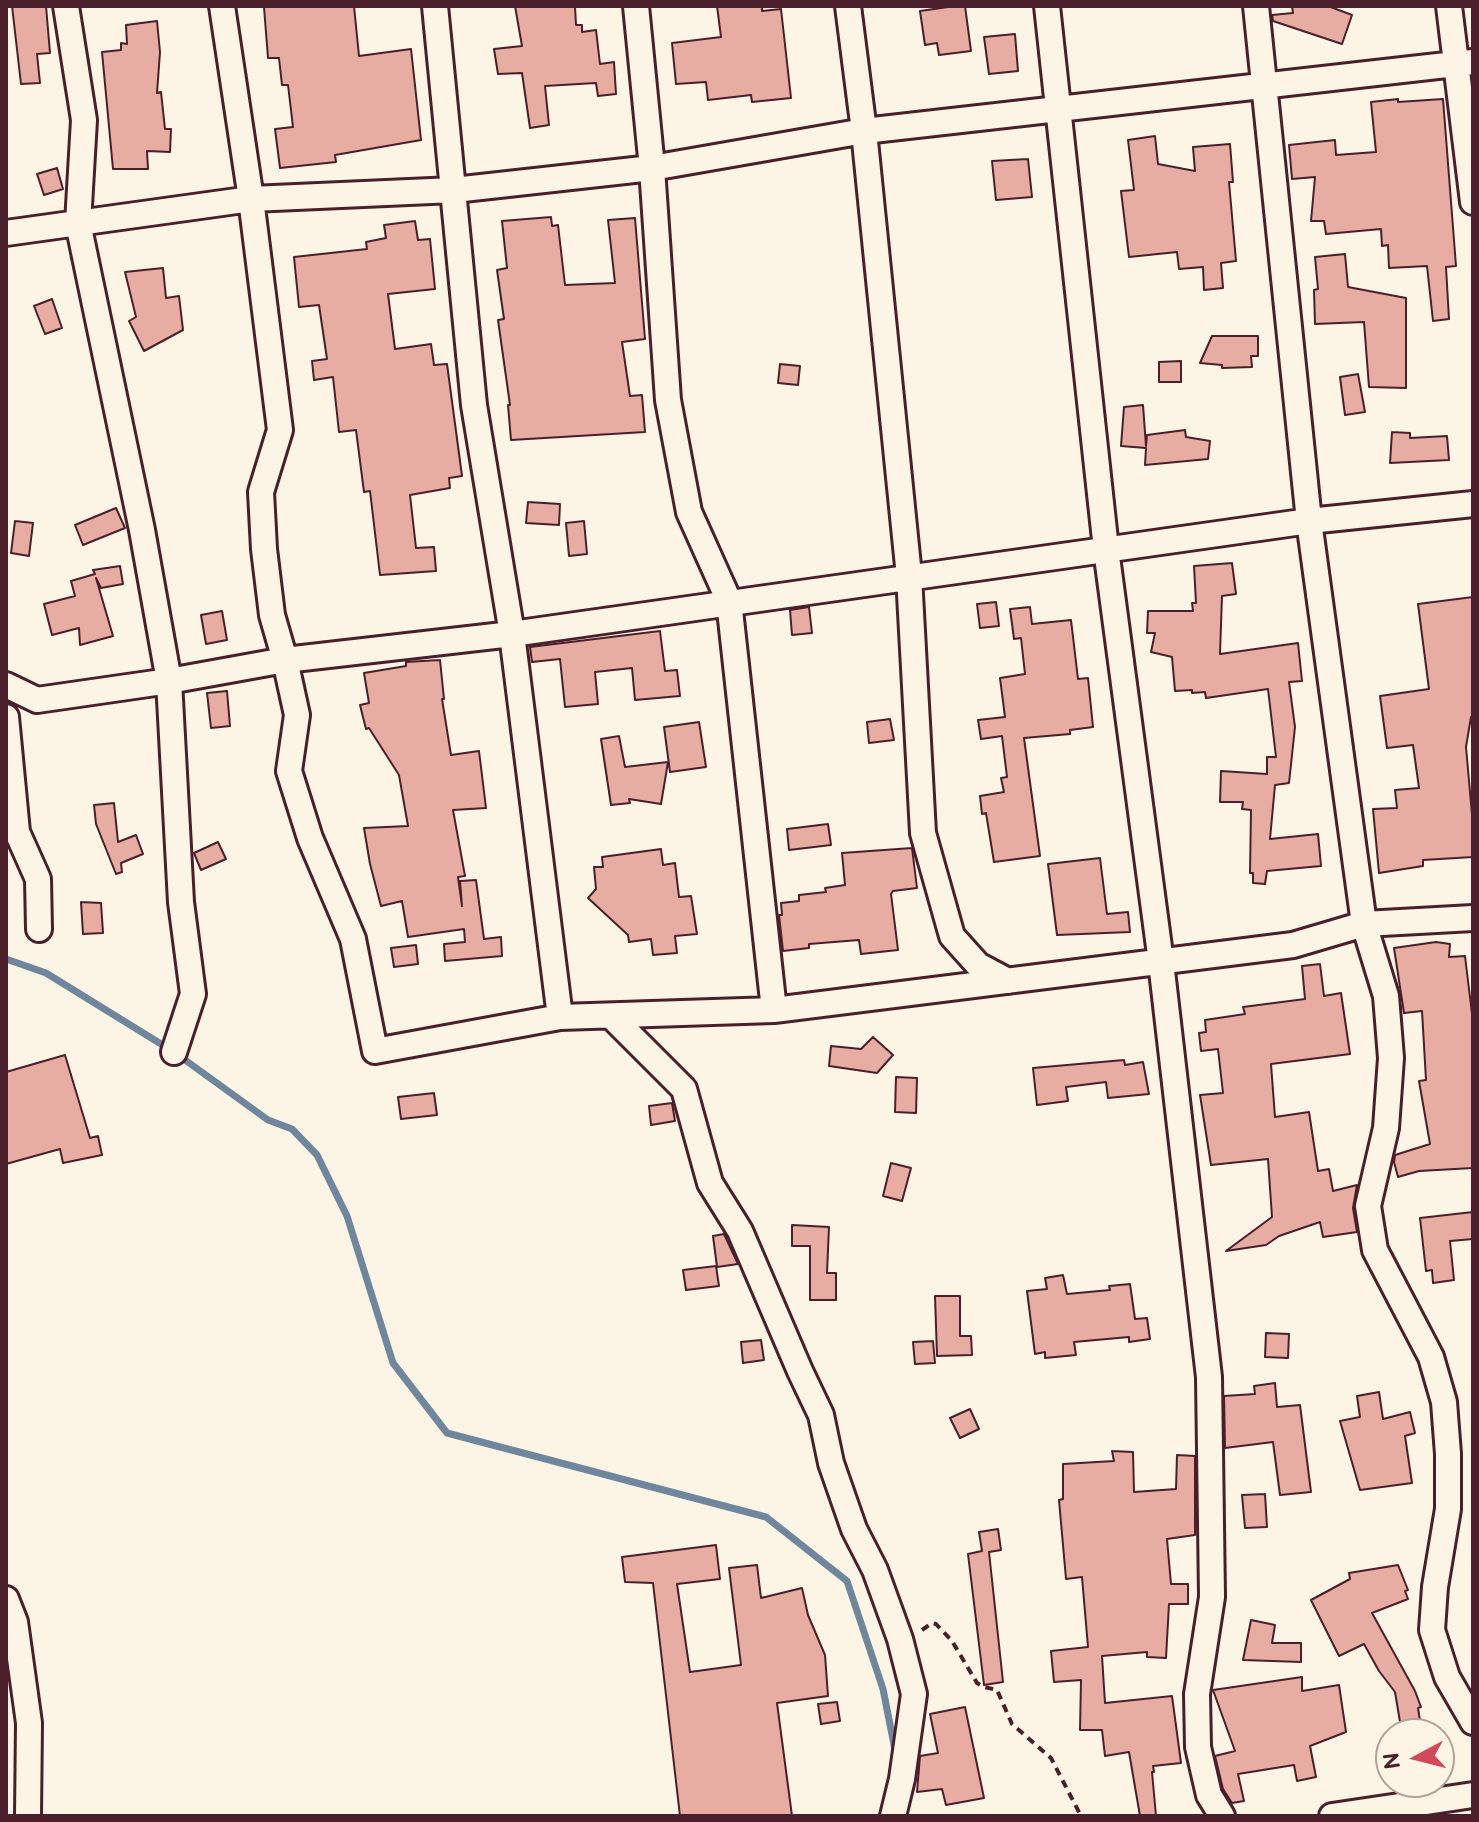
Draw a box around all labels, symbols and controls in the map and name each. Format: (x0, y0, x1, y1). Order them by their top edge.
north arrow (1375, 1718, 1455, 1798)
text: N (1378, 1751, 1407, 1771)

